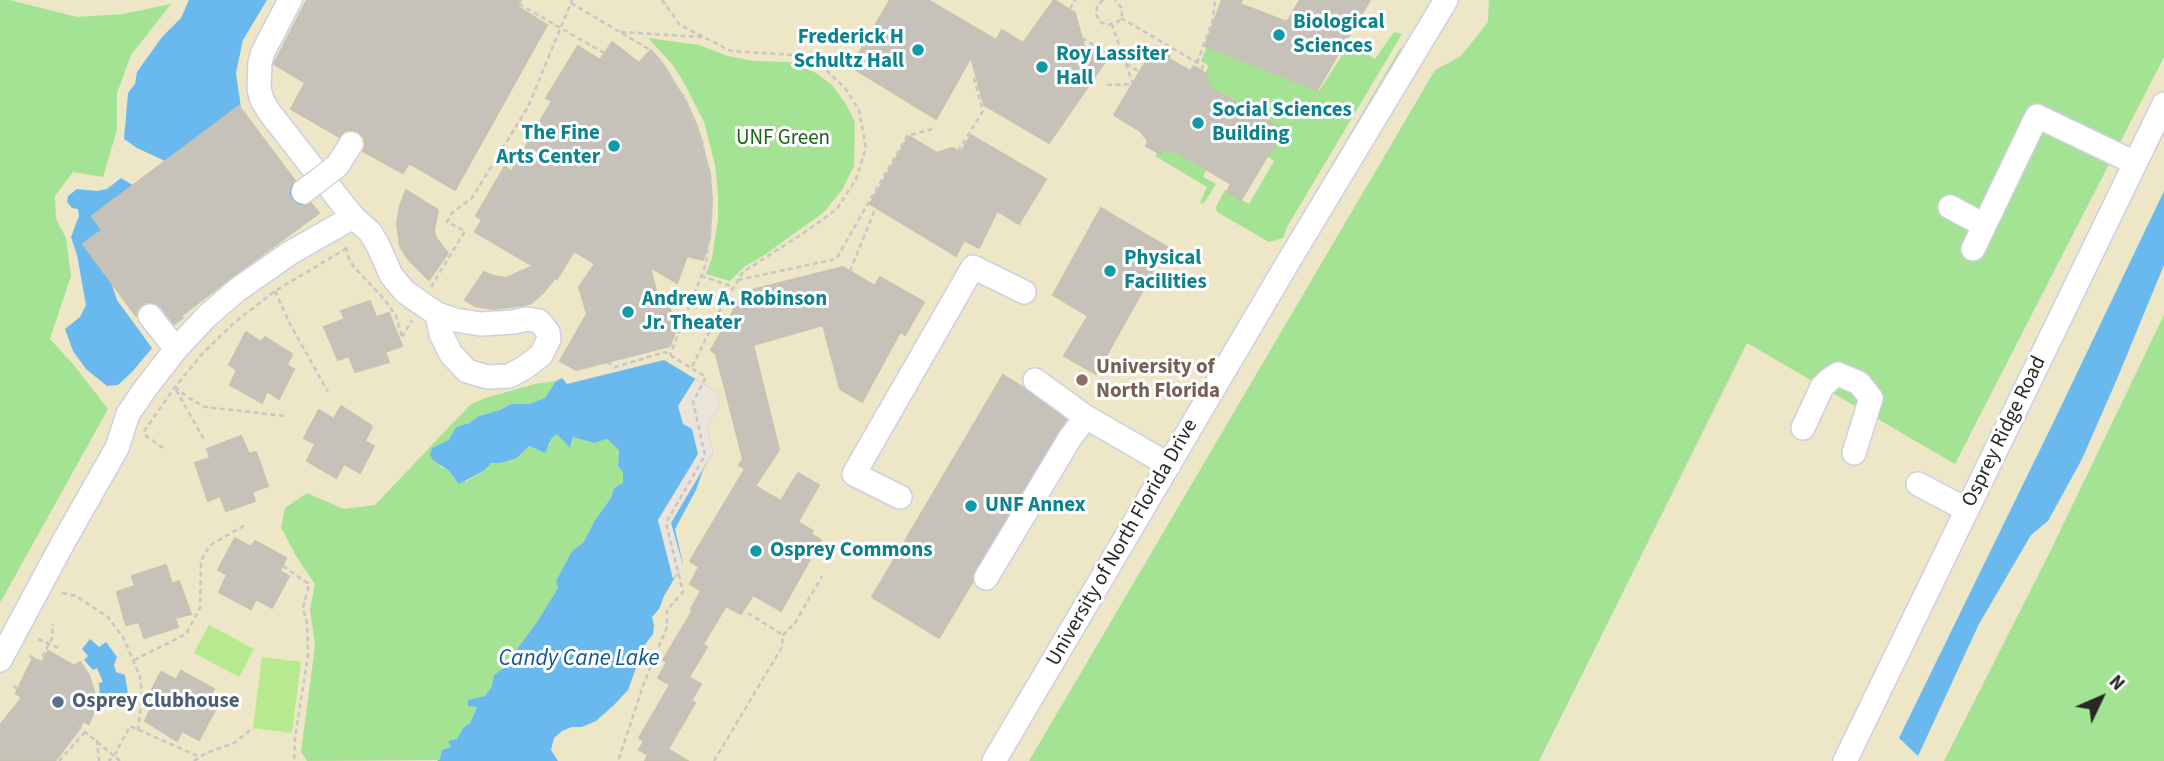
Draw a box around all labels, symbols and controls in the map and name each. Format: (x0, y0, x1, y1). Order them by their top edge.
place label: Biological Sciences (1293, 10, 1385, 60)
place label: Frederick H Schultz Hall (793, 25, 904, 75)
marker: Biological Sciences (1271, 27, 1287, 43)
marker: Frederick H Schultz Hall (910, 42, 926, 58)
place label: Roy Lassiter Hall (1056, 42, 1169, 92)
marker: Roy Lassiter Hall (1034, 59, 1050, 75)
place label: Social Sciences Building (1212, 98, 1352, 148)
marker: Social Sciences Building (1190, 115, 1206, 131)
place label: The Fine Arts Center (496, 121, 600, 171)
park label: UNF Green (736, 126, 830, 152)
marker: The Fine Arts Center (606, 138, 622, 154)
place label: Physical Facilities (1124, 246, 1207, 296)
marker: Physical Facilities (1102, 263, 1118, 279)
place label: Andrew A. Robinson Jr. Theater (642, 287, 827, 337)
marker: Andrew A. Robinson Jr. Theater (620, 304, 636, 320)
street label: Osprey Ridge Road (1958, 352, 2052, 512)
place label: University of North Florida (1096, 355, 1220, 405)
marker: University of North Florida (1074, 372, 1090, 388)
street label: University of North Florida Drive (1042, 415, 1204, 671)
place label: UNF Annex (985, 493, 1086, 519)
marker: UNF Annex (963, 498, 979, 514)
place label: Osprey Commons (770, 538, 933, 564)
marker: Osprey Commons (748, 543, 764, 559)
water label: Candy Cane Lake (498, 646, 660, 674)
north arrow (2066, 663, 2136, 733)
text: N (2102, 669, 2131, 697)
place label: Osprey Clubhouse (72, 689, 240, 715)
marker: Osprey Clubhouse (50, 694, 66, 710)

